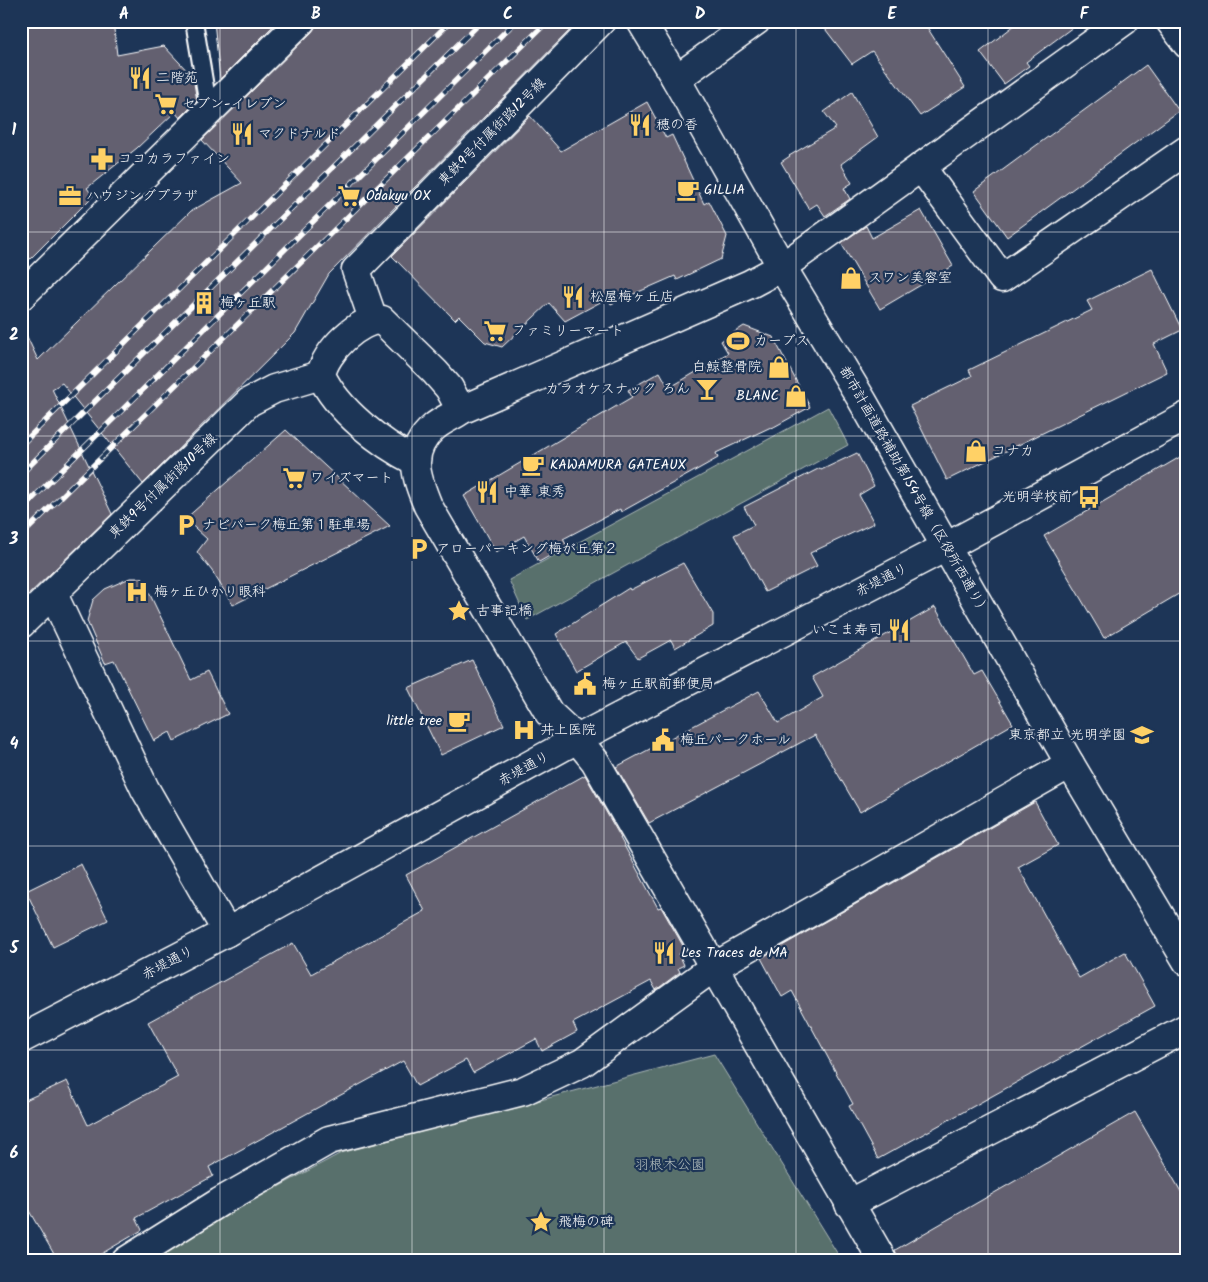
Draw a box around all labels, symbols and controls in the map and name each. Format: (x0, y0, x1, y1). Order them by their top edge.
text: A (119, 2, 129, 27)
text: B (311, 2, 321, 27)
text: C (503, 2, 513, 27)
text: D (695, 2, 706, 27)
text: E (888, 2, 898, 27)
text: F (1080, 2, 1090, 27)
restaurant icon: 二階苑 (127, 65, 153, 91)
place label: 二階苑 (156, 67, 198, 89)
street label: 東鉄9号付属街路12号線 (433, 73, 551, 191)
supermarket icon: セブン-イレブン (153, 91, 179, 117)
place label: セブン-イレブン (182, 93, 286, 115)
restaurant icon: 穂の香 (627, 112, 653, 138)
place label: 穂の香 (656, 114, 698, 136)
text: 1 (12, 118, 17, 143)
restaurant icon: マクドナルド (229, 121, 255, 147)
place label: マクドナルド (258, 123, 341, 145)
pharmacy icon: ココカラファイン (89, 146, 115, 172)
place label: ココカラファイン (118, 148, 230, 170)
cafe icon: GILLIA (675, 177, 701, 203)
place label: GILLIA (704, 179, 745, 201)
office icon: ハウジングプラザ (57, 183, 83, 209)
supermarket icon: Odakyu OX (336, 183, 362, 209)
place label: ハウジングプラザ (86, 185, 198, 207)
place label: Odakyu OX (366, 185, 431, 207)
shop icon: スワン美容室 (838, 265, 864, 291)
place label: スワン美容室 (868, 267, 952, 289)
restaurant icon: 松屋梅ヶ丘店 (560, 284, 586, 310)
place label: 松屋梅ヶ丘店 (590, 286, 674, 308)
building icon: 梅ヶ丘駅 (191, 290, 217, 316)
place label: 梅ヶ丘駅 (220, 292, 276, 314)
supermarket icon: ファミリーマート (482, 318, 508, 344)
place label: ファミリーマート (512, 320, 624, 342)
text: 2 (9, 323, 19, 348)
sports icon: カーブス (725, 328, 751, 354)
place label: カーブス (754, 330, 809, 352)
shop icon: 白鯨整骨院 (766, 354, 792, 380)
place label: 白鯨整骨院 (692, 356, 762, 378)
street label: 都市計画道路補助第154号線（区役所西通り） (833, 362, 995, 620)
bar icon: カラオケスナック ろん (694, 376, 720, 402)
place label: カラオケスナック ろん (545, 378, 690, 400)
shop icon: BLANC (783, 383, 809, 409)
place label: BLANC (736, 385, 779, 407)
street label: 東鉄9号付属街路10号線 (103, 428, 223, 544)
shop icon: コナカ (963, 438, 989, 464)
place label: コナカ (992, 440, 1034, 462)
cafe icon: KAWAMURA GATEAUX (520, 452, 546, 478)
place label: KAWAMURA GATEAUX (550, 454, 687, 476)
supermarket icon: ワイズマート (281, 465, 307, 491)
place label: ワイズマート (310, 467, 393, 489)
restaurant icon: 中華 東秀 (474, 479, 500, 505)
place label: 中華 東秀 (504, 481, 566, 503)
bus stop icon: 光明学校前 (1076, 484, 1102, 510)
place label: 光明学校前 (1002, 486, 1072, 508)
parking icon: ナビパーク梅丘第１駐車場 (173, 512, 199, 538)
place label: ナビパーク梅丘第１駐車場 (202, 514, 370, 536)
text: 3 (9, 527, 19, 552)
parking icon: アローパーキング梅が丘第２ (406, 536, 432, 562)
place label: アローパーキング梅が丘第２ (436, 538, 618, 560)
street label: 赤堤通り (852, 557, 912, 603)
hospital icon: 梅ヶ丘ひかり眼科 (124, 579, 150, 605)
place label: 梅ヶ丘ひかり眼科 (154, 581, 266, 603)
place icon: 古事記橋 (446, 598, 472, 624)
place label: 古事記橋 (476, 600, 532, 622)
restaurant icon: いこま寿司 (886, 617, 912, 643)
place label: いこま寿司 (812, 619, 882, 641)
public building icon: 梅ヶ丘駅前郵便局 (572, 671, 598, 697)
place label: 梅ヶ丘駅前郵便局 (602, 673, 714, 695)
cafe icon: little tree (446, 708, 472, 734)
place label: little tree (386, 710, 443, 732)
hospital icon: 井上医院 (511, 717, 537, 743)
place label: 井上医院 (540, 719, 596, 741)
school or university icon: 東京都立 光明学園 (1129, 722, 1155, 748)
place label: 東京都立 光明学園 (1008, 724, 1126, 746)
public building icon: 梅丘パークホール (650, 727, 676, 753)
place label: 梅丘パークホール (680, 729, 791, 751)
text: 4 (10, 732, 19, 757)
street label: 赤堤通り (494, 746, 554, 792)
text: 5 (9, 936, 20, 961)
street label: 赤堤通り (138, 940, 198, 986)
restaurant icon: Les Traces de MA (651, 940, 677, 966)
place label: Les Traces de MA (681, 942, 788, 964)
text: 6 (10, 1141, 19, 1166)
park label: 羽根木公園 (635, 1154, 705, 1176)
place icon: 飛梅の碑 (528, 1209, 554, 1235)
place label: 飛梅の碑 (558, 1211, 614, 1233)

